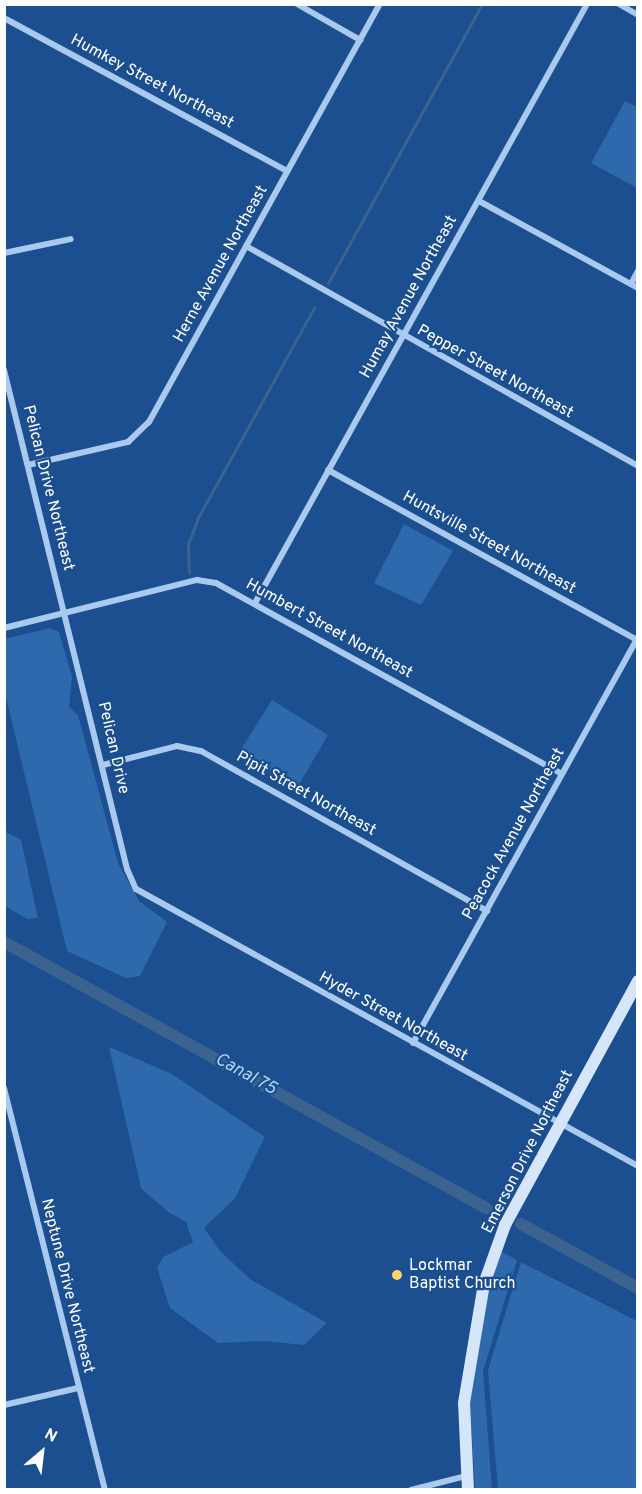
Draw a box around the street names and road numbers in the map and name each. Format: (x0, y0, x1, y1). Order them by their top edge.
street label: Humkey Street Northeast (67, 31, 237, 133)
street label: Herne Avenue Northeast (170, 182, 272, 346)
street label: Humay Avenue Northeast (356, 212, 462, 382)
street label: Pepper Street Northeast (414, 321, 576, 423)
street label: Pelican Drive Northeast (18, 403, 78, 573)
street label: Huntsville Street Northeast (399, 487, 579, 599)
street label: Humbert Street Northeast (242, 575, 416, 683)
street label: Pelican Drive (93, 700, 133, 796)
street label: Peacock Avenue Northeast (459, 744, 569, 924)
street label: Pipit Street Northeast (233, 748, 379, 840)
street label: Hyder Street Northeast (315, 968, 471, 1066)
street label: Emerson Drive Northeast (478, 1067, 578, 1237)
street label: Neptune Drive Northeast (36, 1197, 98, 1375)

